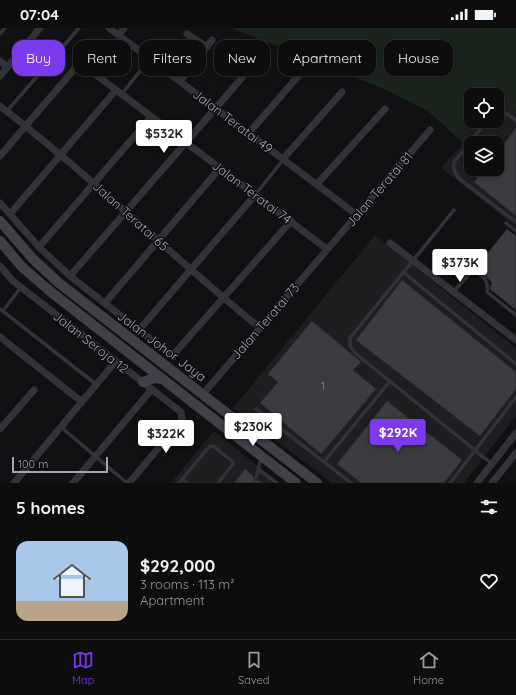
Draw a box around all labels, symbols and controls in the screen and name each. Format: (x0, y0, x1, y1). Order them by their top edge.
text: 07:04 (20, 5, 59, 24)
chip: Buy (12, 40, 65, 76)
chip: Rent (73, 40, 131, 76)
chip: Filters (139, 40, 206, 76)
chip: New (214, 40, 270, 76)
chip: Apartment (278, 40, 376, 76)
chip: House (384, 40, 453, 76)
street label: Jalan Teratai 49 (190, 86, 276, 156)
map controls (464, 88, 504, 176)
button: locate (464, 88, 504, 128)
pin: $532K (136, 120, 192, 154)
text: $532K (145, 125, 183, 141)
button: layers (464, 136, 504, 176)
street label: Jalan Teratai 81 (342, 148, 416, 230)
street label: Jalan Teratai 74 (209, 157, 295, 227)
street label: Jalan Teratai 65 (90, 178, 172, 254)
pin: $373K (432, 249, 488, 283)
text: $373K (441, 254, 479, 270)
street label: Jalan Teratai 73 (228, 279, 303, 362)
street label: Jalan Johor Jaya (114, 307, 210, 385)
street label: Jalan Seroja 12 (50, 308, 132, 376)
house number: 1 (321, 379, 325, 393)
pin: $230K (225, 413, 281, 447)
text: $230K (234, 418, 272, 434)
pin: $292K (370, 419, 426, 453)
pin: $322K (138, 420, 194, 454)
text: $292K (379, 424, 417, 440)
text: $322K (147, 425, 185, 441)
scale bar (12, 455, 108, 474)
text: 100 m (18, 457, 48, 471)
icon: filters (478, 496, 500, 518)
text: 5 homes (16, 497, 85, 518)
text: $292,000 (140, 555, 215, 576)
icon: home (48, 557, 96, 605)
icon: heart (478, 570, 500, 592)
text: 3 rooms · 113 m² (140, 576, 234, 592)
text: Apartment (140, 592, 205, 608)
tab: Map (72, 649, 94, 687)
tab: Saved (238, 649, 269, 687)
tab: Home (413, 649, 444, 687)

